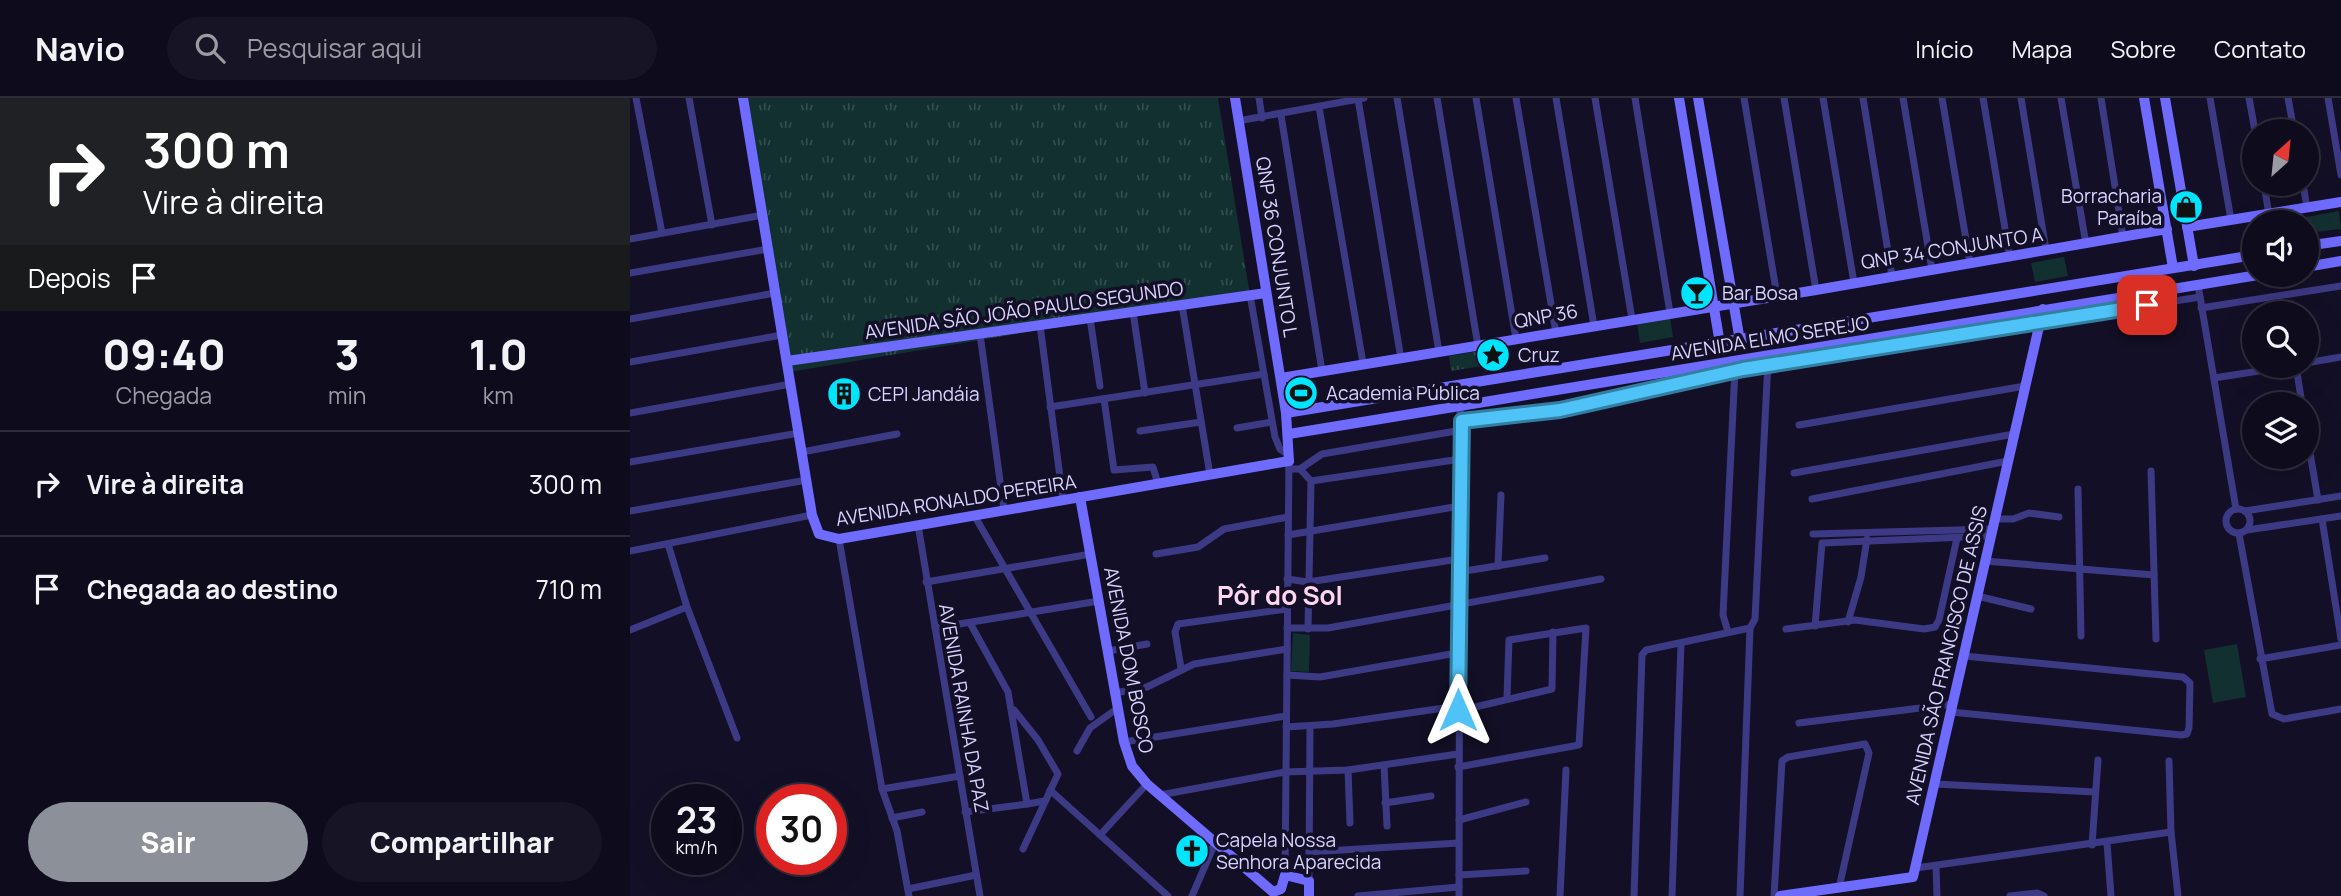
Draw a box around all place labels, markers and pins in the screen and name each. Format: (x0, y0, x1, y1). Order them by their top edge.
place label: Borracharia Paraíba (2061, 183, 2162, 231)
shop icon: Borracharia Paraíba (2167, 188, 2205, 226)
bar icon: Bar Bosa (1678, 274, 1716, 312)
pin (2117, 275, 2177, 335)
place label: Bar Bosa (1722, 280, 1798, 306)
place icon: Cruz (1474, 336, 1512, 374)
place label: Cruz (1518, 342, 1560, 368)
sports icon: Academia Pública (1282, 374, 1320, 412)
building icon: CEPI Jandáia (825, 375, 863, 413)
place label: Academia Pública (1326, 380, 1480, 406)
place label: CEPI Jandáia (868, 381, 980, 407)
place label: Capela Nossa Senhora Aparecida (1216, 827, 1381, 875)
church icon: Capela Nossa Senhora Aparecida (1173, 832, 1211, 870)

